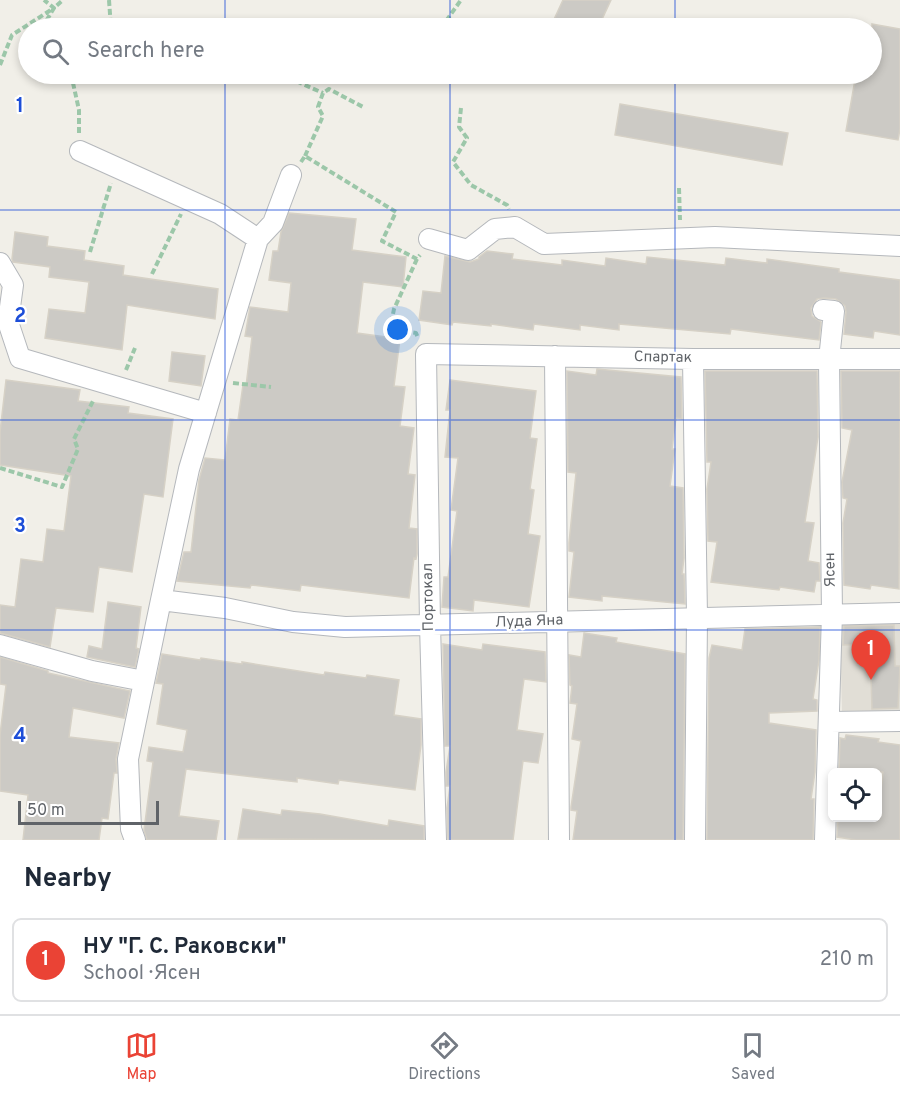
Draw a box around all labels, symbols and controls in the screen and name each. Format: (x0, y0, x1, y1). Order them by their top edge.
search box (18, 18, 882, 84)
icon: search (39, 35, 72, 68)
text: Search here (87, 38, 205, 65)
text: 1 (16, 94, 24, 120)
text: 2 (14, 304, 26, 330)
your location (383, 315, 412, 344)
street label: Спартак (634, 348, 692, 368)
text: 3 (14, 514, 26, 540)
street label: Ясен (821, 552, 841, 588)
street label: Портокал (419, 563, 439, 631)
street label: Луда Яна (495, 611, 563, 633)
pin: 1 (852, 630, 890, 680)
text: 4 (14, 724, 26, 750)
map controls (828, 768, 882, 822)
button: locate (828, 768, 882, 822)
scale bar (18, 798, 159, 826)
text: 50 m (27, 801, 65, 821)
text: Nearby (24, 863, 112, 896)
text: НУ "Г. С. Раковски" (83, 934, 286, 961)
text: 1 (42, 947, 50, 973)
text: 210 m (820, 947, 874, 973)
text: School · Ясен (83, 961, 201, 987)
tab: Map (125, 1029, 158, 1085)
tab: Directions (408, 1029, 481, 1085)
tab: Saved (731, 1029, 775, 1085)

